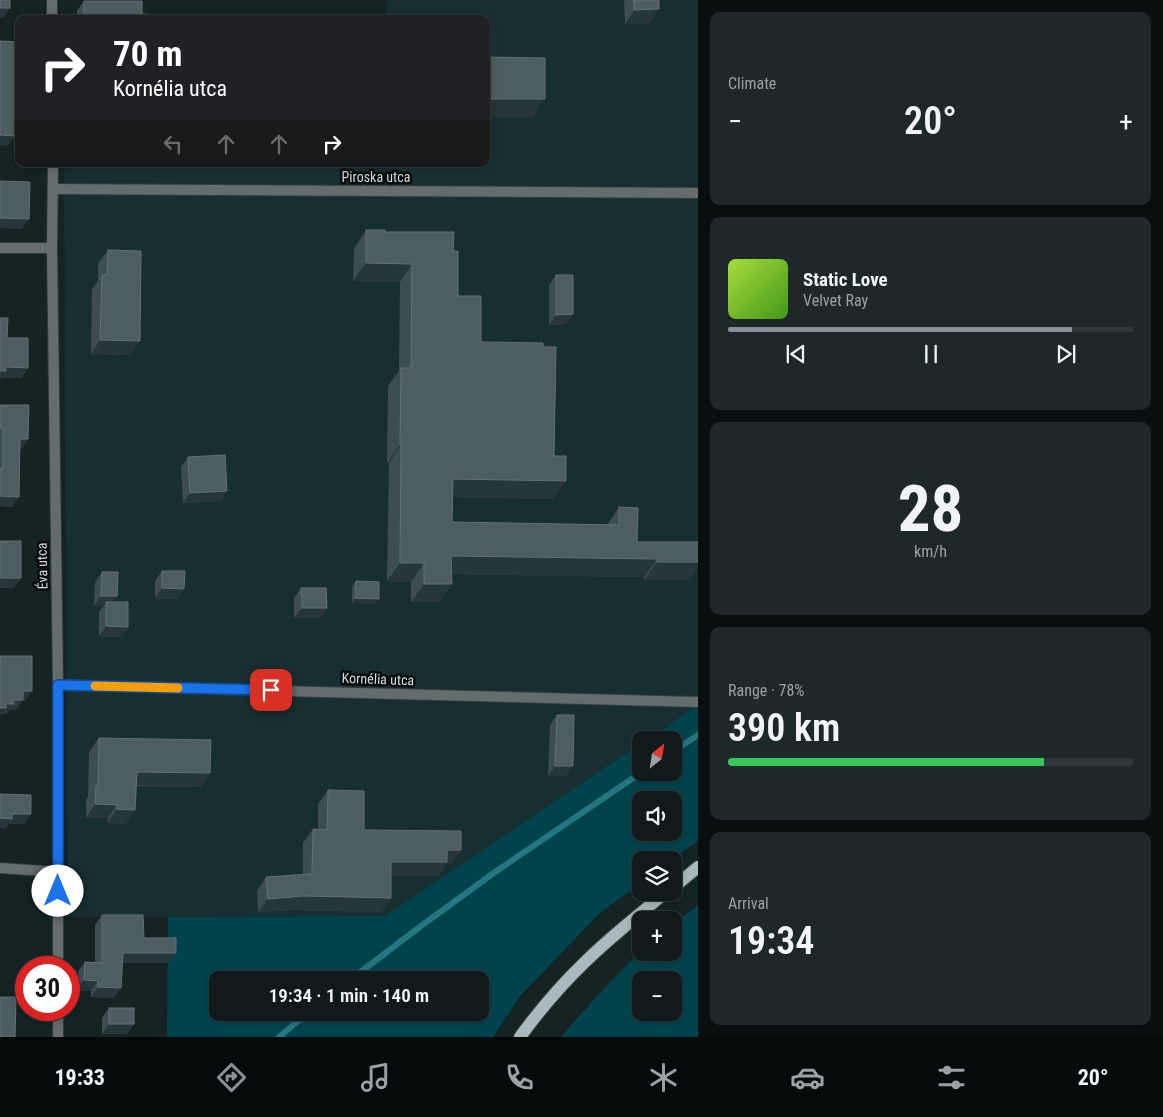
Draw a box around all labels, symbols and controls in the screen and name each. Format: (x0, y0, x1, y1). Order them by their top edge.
text: 70 m (113, 34, 182, 75)
icon: right (30, 35, 95, 100)
text: Climate (728, 74, 776, 93)
text: Kornélia utca (113, 76, 227, 101)
text: 20° (904, 99, 957, 143)
text: − (728, 105, 742, 138)
text: + (1119, 105, 1133, 138)
icon: left (159, 130, 187, 158)
icon: ahead (212, 130, 240, 158)
icon: ahead (265, 130, 293, 158)
icon: right (318, 130, 346, 158)
street label: Piroska utca (342, 169, 410, 185)
text: Static Love (803, 268, 888, 291)
text: Velvet Ray (803, 291, 868, 310)
icon: previous (782, 340, 810, 368)
icon: pause (917, 340, 945, 368)
icon: next (1052, 340, 1080, 368)
text: 28 (898, 471, 963, 547)
text: km/h (914, 542, 947, 561)
street label: Éva utca (33, 543, 50, 589)
pin (250, 669, 292, 711)
street label: Kornélia utca (341, 670, 415, 688)
icon: arrive (257, 676, 285, 704)
text: Range · 78% (728, 681, 804, 700)
text: 390 km (728, 706, 840, 750)
north arrow (632, 731, 682, 781)
map controls (632, 731, 682, 1021)
button: sound (632, 791, 682, 841)
button: layers (632, 851, 682, 901)
position arrow (31, 864, 83, 916)
text: Arrival (728, 894, 769, 913)
button: + (632, 911, 682, 961)
text: 19:34 (728, 919, 814, 963)
speed limit sign: 30 (15, 956, 80, 1021)
button: − (632, 971, 682, 1021)
text: 19:34 · 1 min · 140 m (269, 984, 429, 1007)
icon: directions (214, 1060, 249, 1095)
icon: music (358, 1060, 393, 1095)
icon: phone (502, 1060, 537, 1095)
icon: climate (646, 1060, 681, 1095)
icon: car (790, 1060, 825, 1095)
icon: filters (934, 1060, 969, 1095)
text: 19:33 (54, 1065, 105, 1090)
text: 20° (1078, 1065, 1108, 1090)

